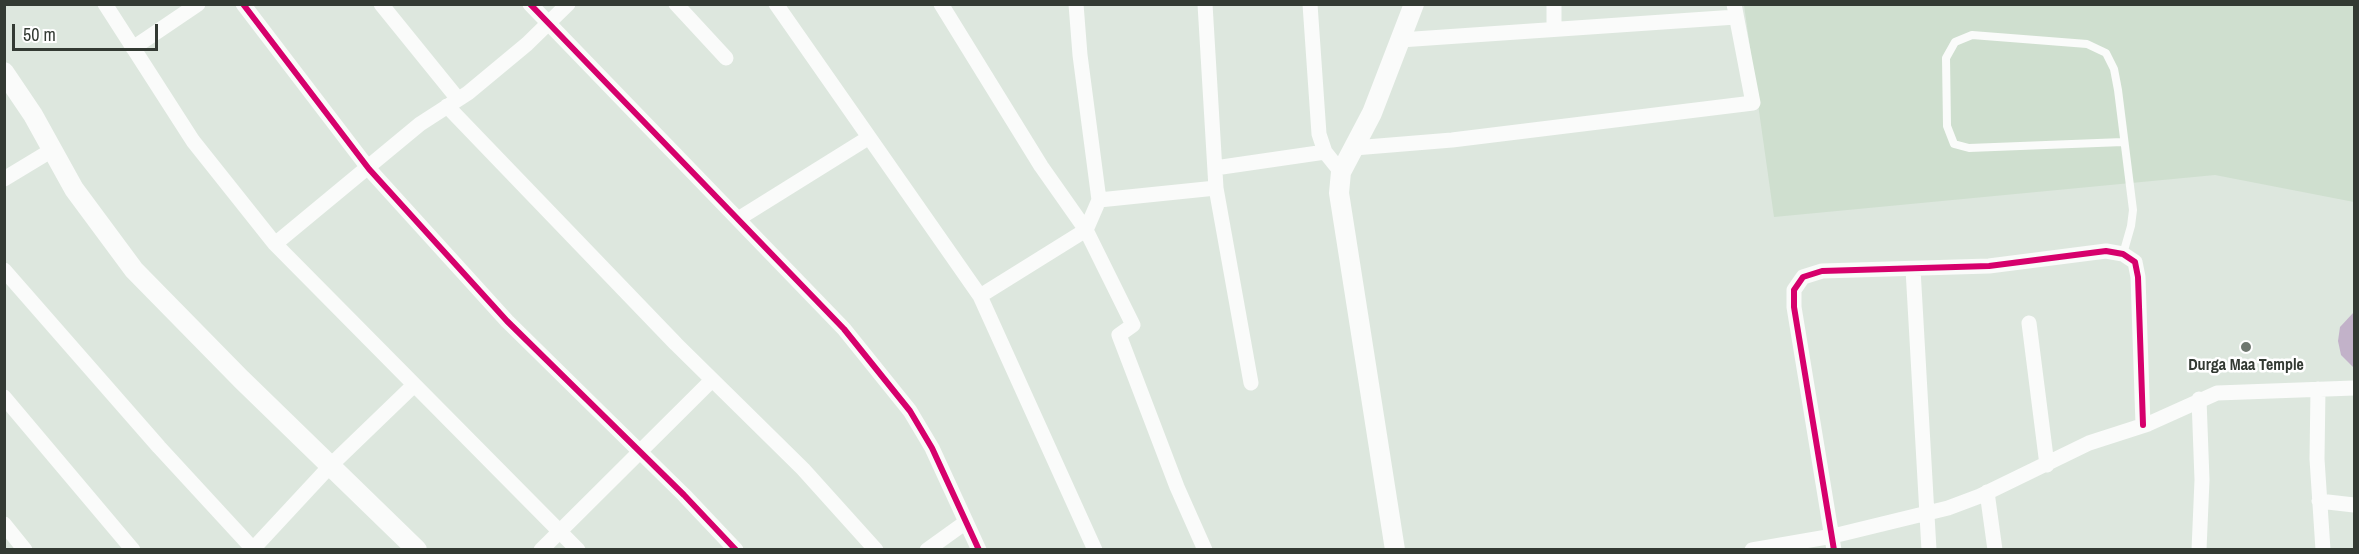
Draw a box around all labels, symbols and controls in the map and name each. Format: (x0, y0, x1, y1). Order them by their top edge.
scale bar (15, 12, 160, 50)
text: 50 m (23, 22, 56, 47)
marker: Durga Maa Temple (2239, 340, 2253, 354)
place label: Durga Maa Temple (2188, 356, 2304, 376)

